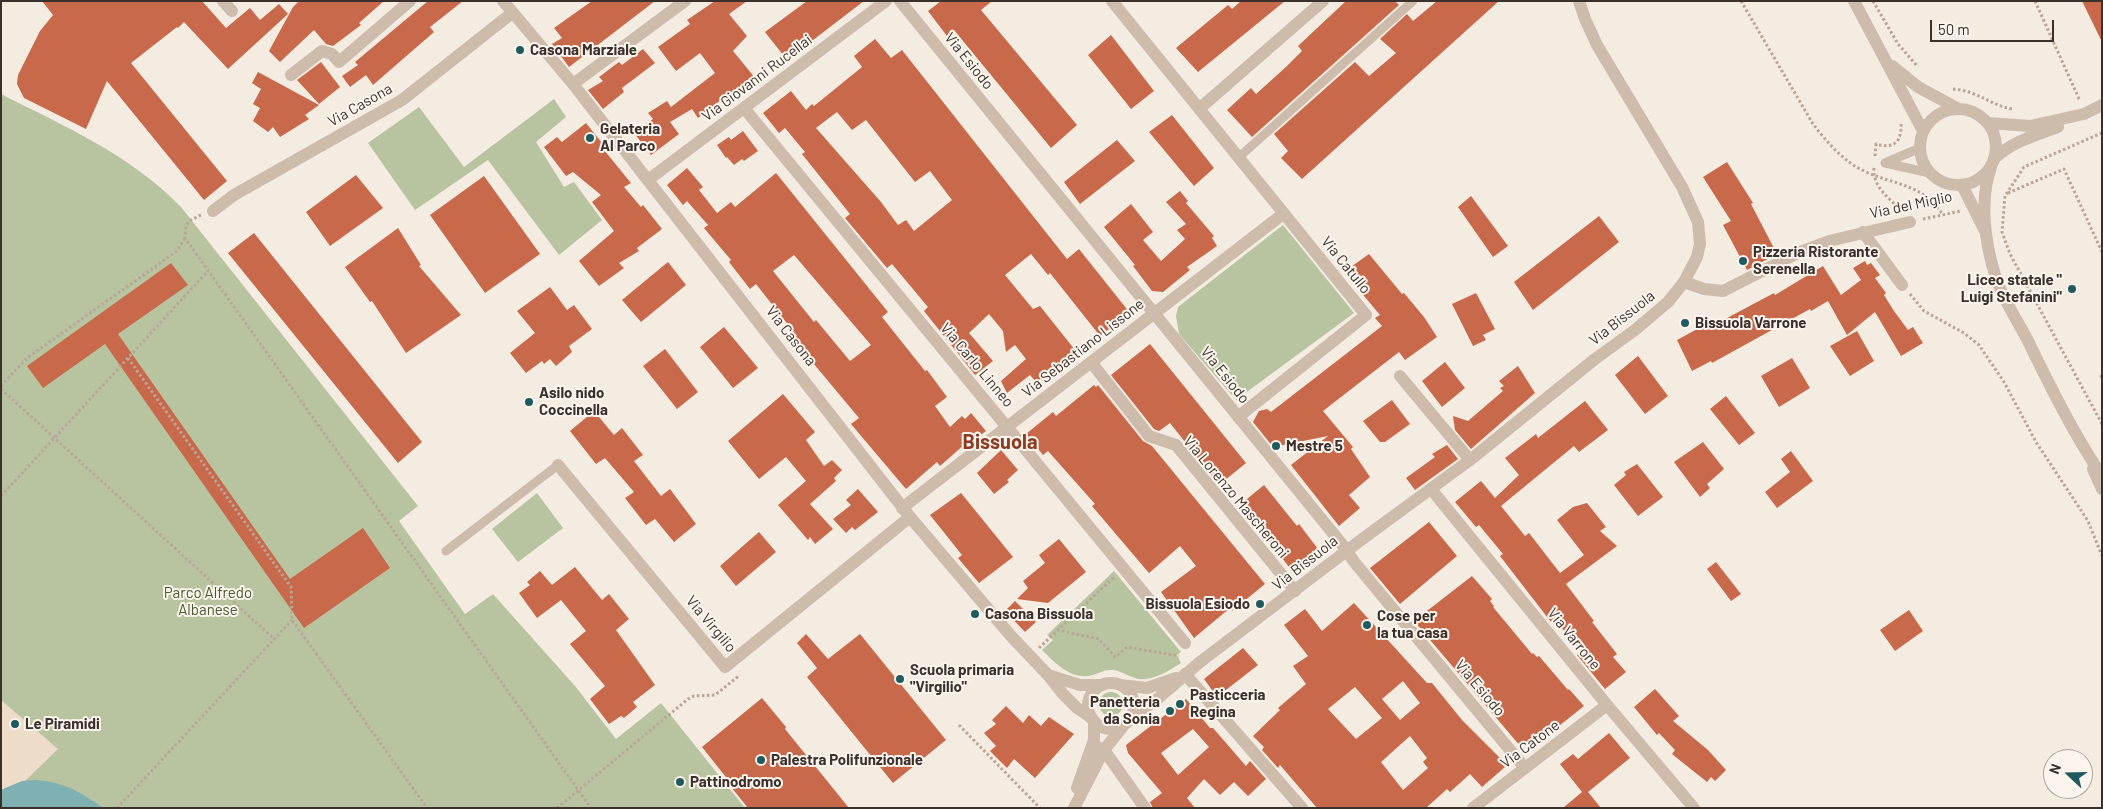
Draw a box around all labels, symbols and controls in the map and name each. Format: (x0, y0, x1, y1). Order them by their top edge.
scale bar (1933, 10, 2057, 42)
text: 50 m (1938, 20, 1970, 38)
street label: Via Esiodo (941, 29, 997, 93)
street label: Via Giovanni Rucellai (698, 31, 816, 125)
place label: Casona Marziale (530, 41, 637, 59)
marker: Casona Marziale (514, 44, 526, 56)
street label: Via Casona (325, 79, 395, 131)
place label: Gelateria Al Parco (600, 120, 660, 155)
marker: Gelateria Al Parco (584, 132, 596, 144)
street label: Via del Miglio (1868, 187, 1954, 223)
street label: Via Catullo (1317, 233, 1375, 297)
place label: Pizzeria Ristorante Serenella (1753, 243, 1878, 278)
marker: Pizzeria Ristorante Serenella (1737, 255, 1749, 267)
place label: Liceo statale " Luigi Stefanini" (1961, 271, 2062, 306)
marker: Liceo statale " Luigi Stefanini" (2066, 283, 2078, 295)
street label: Via Bissuola (1586, 287, 1658, 349)
street label: Via Sebastiano Lissone (1018, 295, 1148, 401)
street label: Via Casona (762, 302, 820, 370)
place label: Bissuola Varrone (1695, 314, 1807, 332)
marker: Bissuola Varrone (1679, 317, 1691, 329)
street label: Via Carlo Linneo (936, 319, 1018, 411)
street label: Via Esiodo (1197, 343, 1253, 407)
place label: Asilo nido Coccinella (539, 384, 608, 419)
marker: Asilo nido Coccinella (523, 396, 535, 408)
district label: Bissuola (963, 430, 1037, 454)
street label: Via Lorenzo Mascheroni (1180, 432, 1292, 562)
place label: Mestre 5 (1286, 437, 1343, 455)
marker: Mestre 5 (1270, 440, 1282, 452)
street label: Via Bissuola (1269, 532, 1341, 594)
park label: Parco Alfredo Albanese (164, 584, 252, 619)
street label: Via Virgilio (682, 592, 740, 656)
place label: Bissuola Esiodo (1145, 595, 1250, 613)
marker: Bissuola Esiodo (1254, 598, 1266, 610)
place label: Casona Bissuola (985, 605, 1093, 623)
street label: Via Varrone (1544, 605, 1604, 673)
place label: Cose per la tua casa (1377, 607, 1448, 642)
marker: Casona Bissuola (969, 608, 981, 620)
marker: Cose per la tua casa (1361, 619, 1373, 631)
street label: Via Esiodo (1451, 656, 1509, 720)
place label: Scuola primaria "Virgilio" (910, 661, 1014, 696)
marker: Scuola primaria "Virgilio" (894, 673, 906, 685)
place label: Pasticceria Regina (1190, 686, 1265, 721)
place label: Panetteria da Sonia (1090, 693, 1160, 728)
marker: Pasticceria Regina (1174, 698, 1186, 710)
marker: Panetteria da Sonia (1164, 705, 1176, 717)
place label: Le Piramidi (25, 715, 100, 733)
street label: Via Catone (1497, 716, 1563, 772)
marker: Le Piramidi (9, 718, 21, 730)
north arrow (2043, 749, 2093, 799)
place label: Palestra Polifunzionale (771, 751, 923, 769)
marker: Palestra Polifunzionale (755, 754, 767, 766)
text: N (2045, 761, 2064, 776)
place label: Pattinodromo (690, 773, 782, 791)
marker: Pattinodromo (674, 776, 686, 788)

